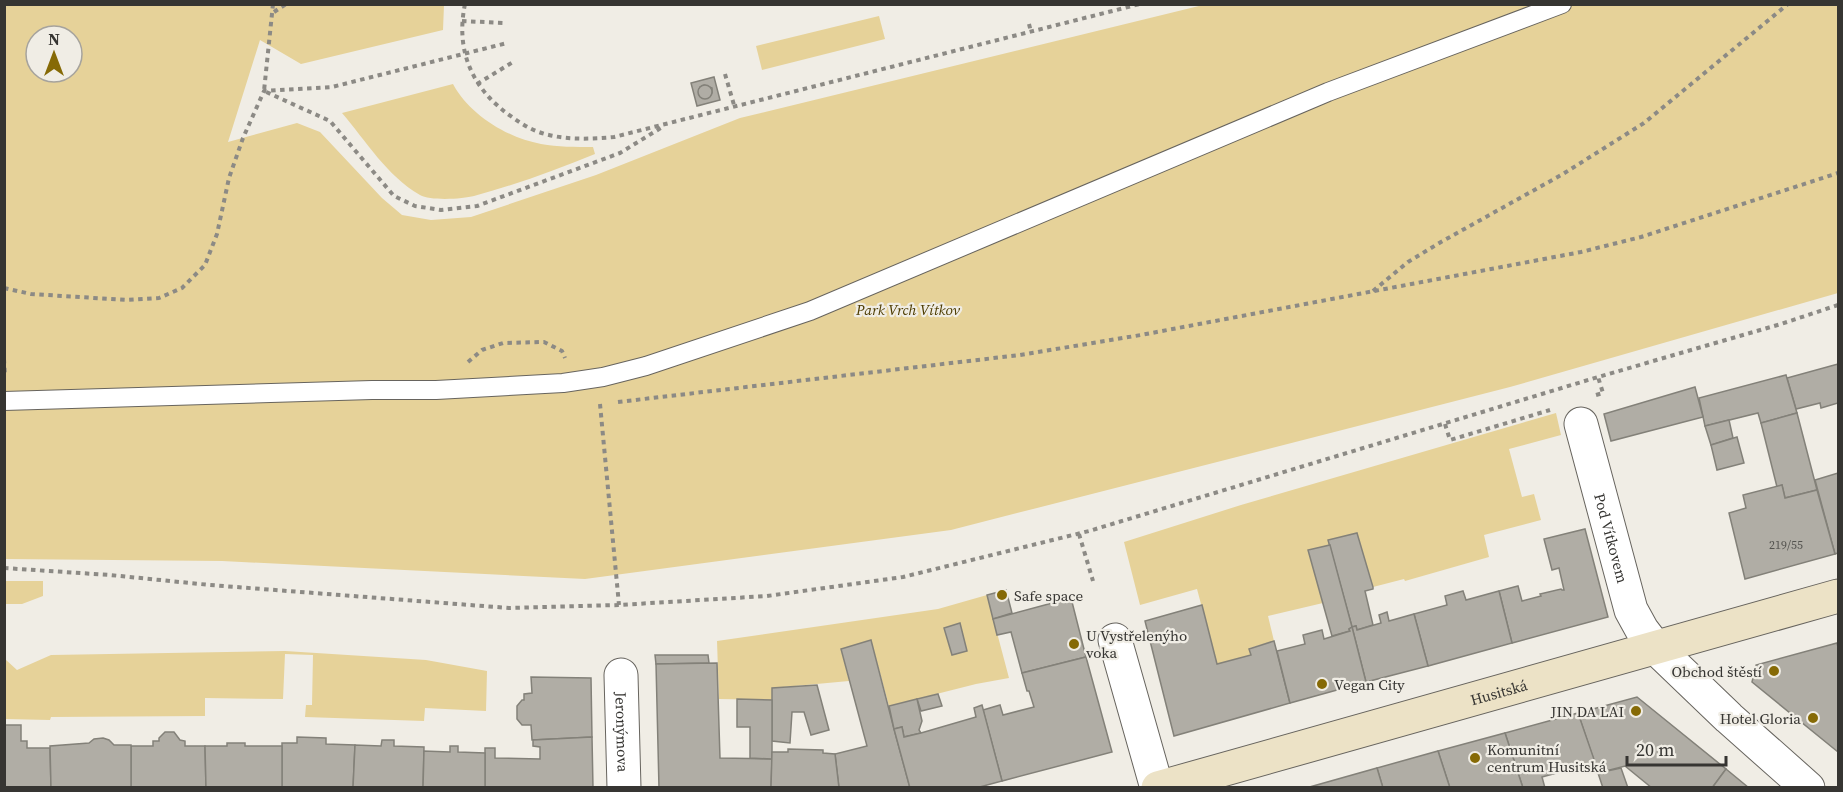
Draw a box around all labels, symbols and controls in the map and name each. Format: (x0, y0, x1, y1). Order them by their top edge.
north arrow (24, 24, 84, 84)
text: N (48, 28, 60, 50)
park label: Park Vrch Vítkov (855, 299, 961, 320)
street label: Pod Vítkovem (1590, 491, 1634, 586)
house number: 219/55 (1769, 537, 1803, 553)
place label: Safe space (1014, 585, 1084, 606)
marker: Safe space (995, 588, 1009, 602)
place label: U Vystřelenýho voka (1086, 625, 1187, 663)
marker: U Vystřelenýho voka (1067, 637, 1081, 651)
place label: Obchod štěstí (1671, 661, 1763, 682)
marker: Obchod štěstí (1767, 664, 1781, 678)
place label: Vegan City (1334, 674, 1405, 695)
street label: Husitská (1468, 674, 1530, 710)
marker: Vegan City (1315, 677, 1329, 691)
street label: Jeronýmova (611, 690, 634, 773)
place label: JIN DA LAI (1550, 701, 1624, 722)
marker: JIN DA LAI (1629, 704, 1643, 718)
place label: Hotel Gloria (1720, 708, 1801, 729)
marker: Hotel Gloria (1806, 711, 1820, 725)
scale bar (1627, 729, 1726, 767)
text: 20 m (1636, 737, 1674, 762)
place label: Komunitní centrum Husitská (1487, 739, 1607, 777)
marker: Komunitní centrum Husitská (1468, 751, 1482, 765)

